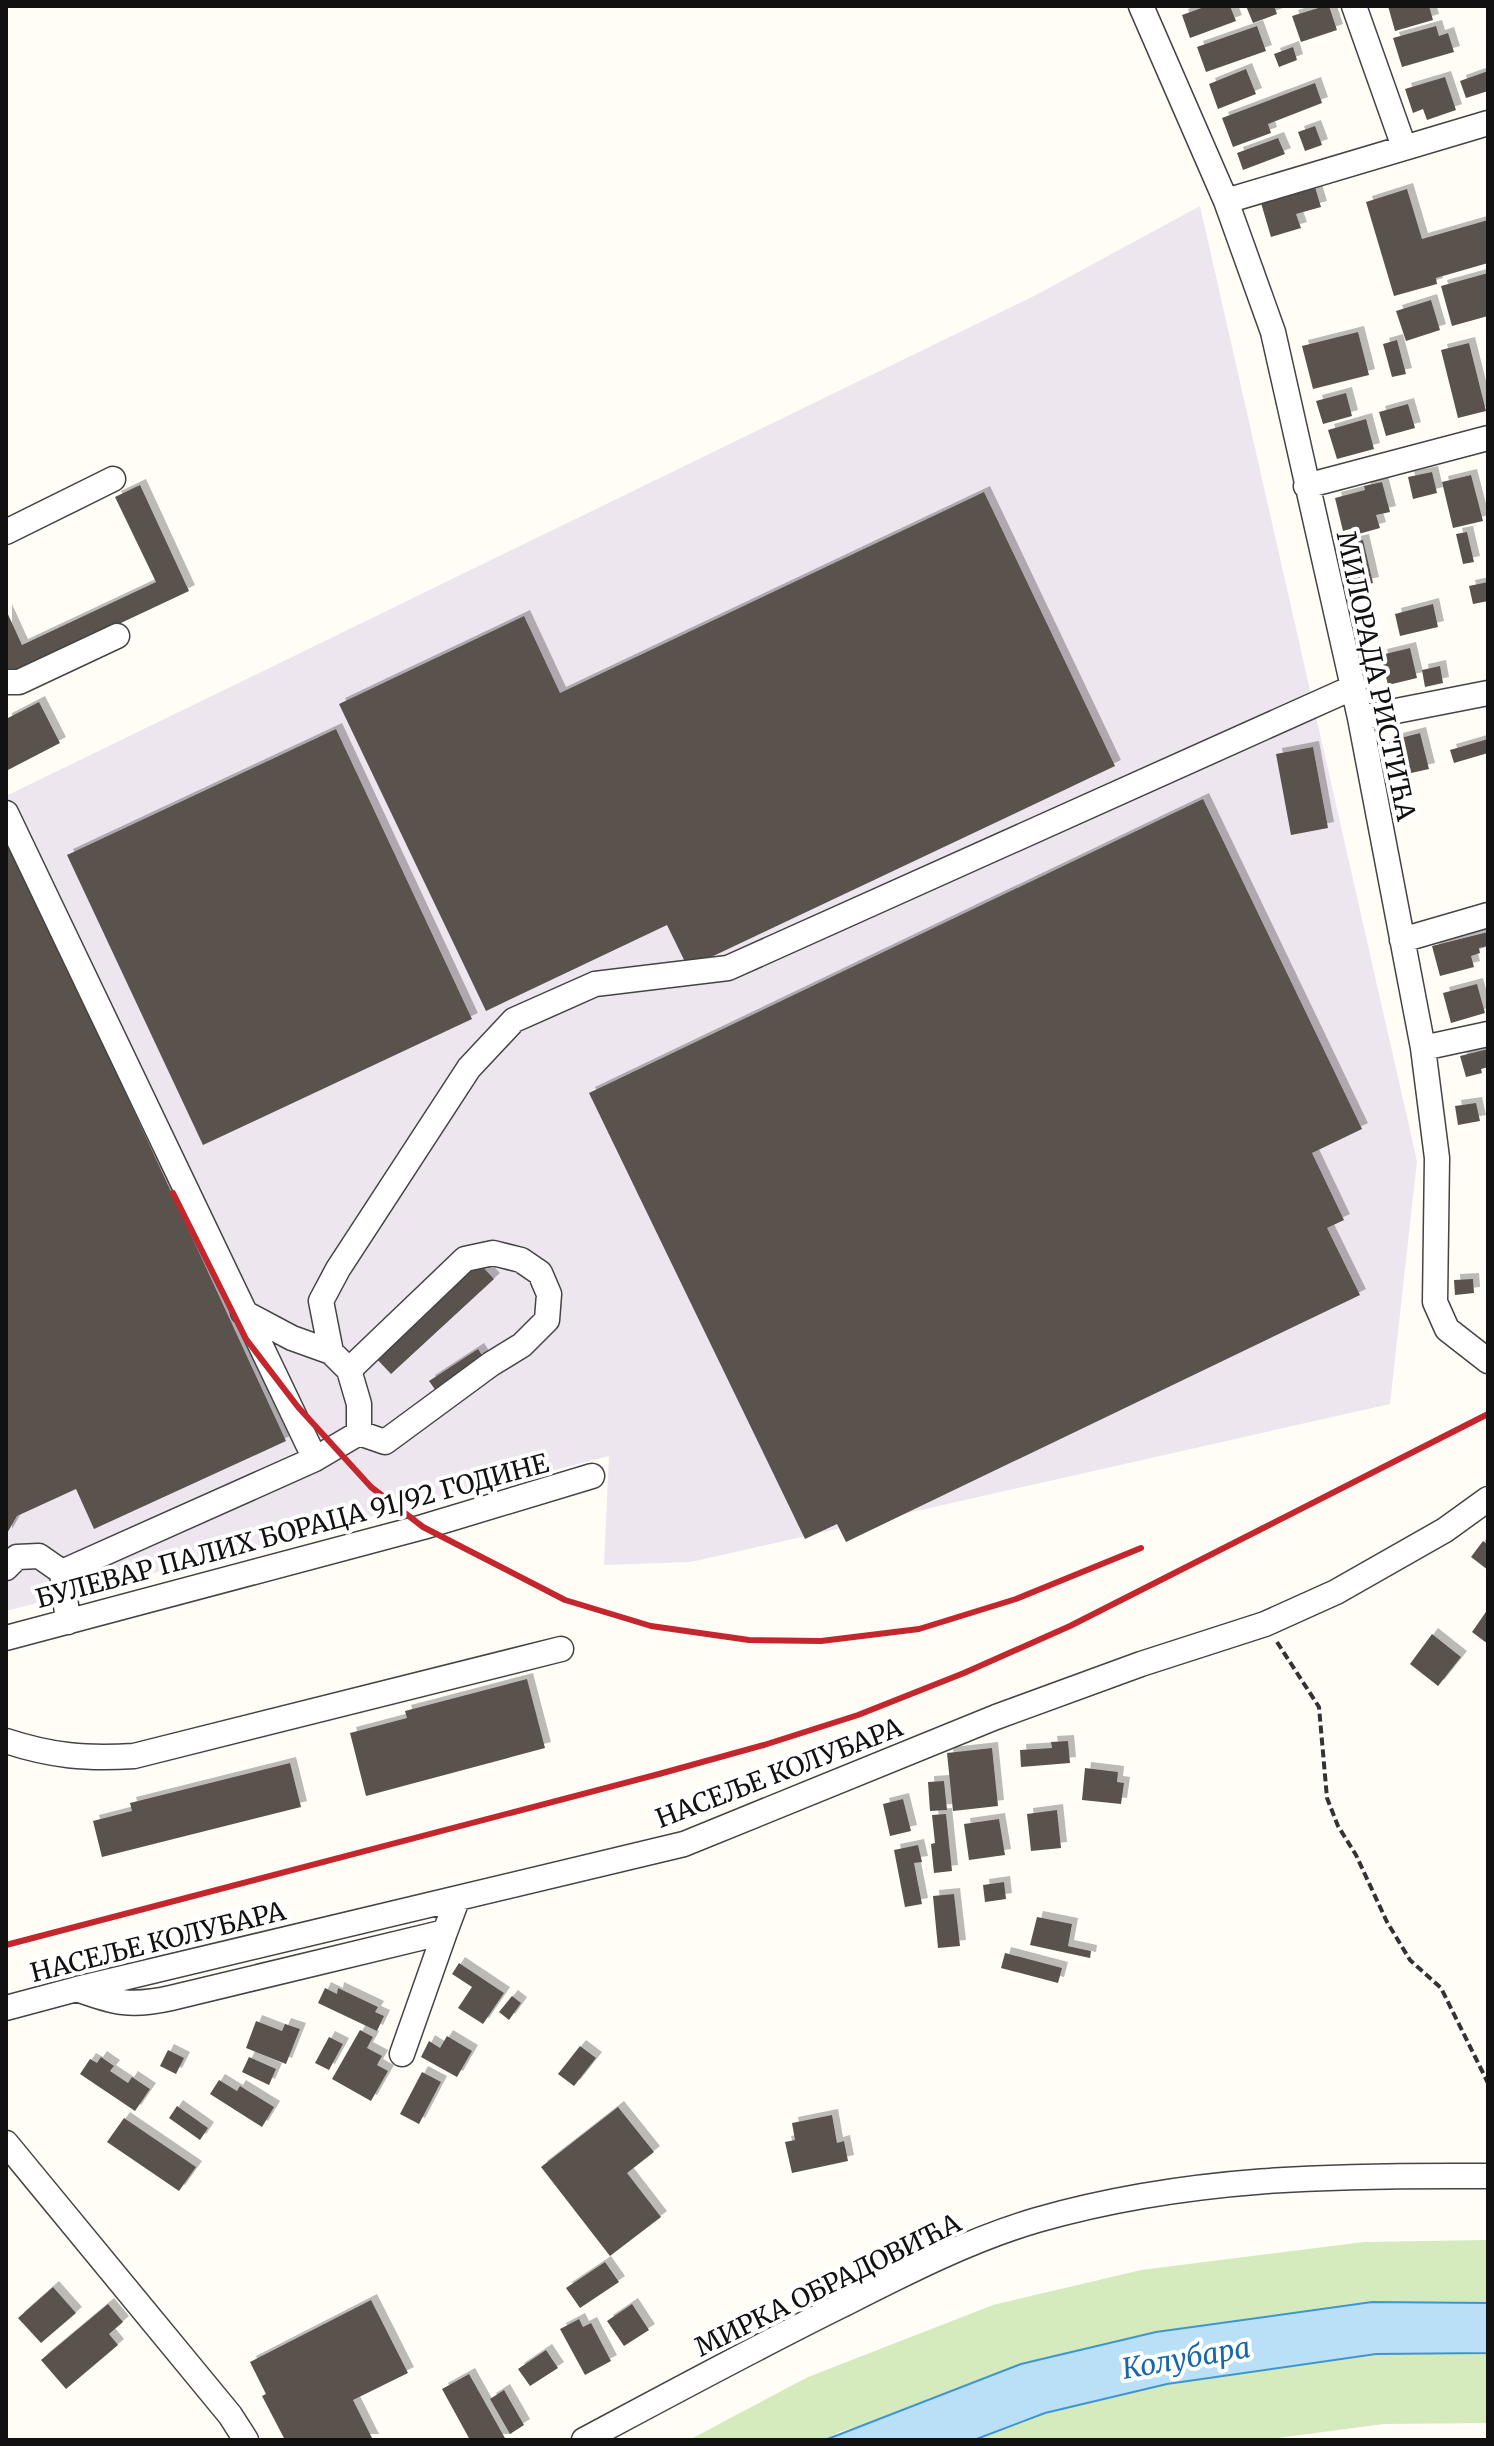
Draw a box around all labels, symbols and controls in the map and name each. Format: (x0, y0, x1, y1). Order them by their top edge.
street label: МИЛОРАДА РИСТИЋА (1330, 528, 1423, 824)
street label: БУЛЕВАР ПАЛИХ БОРАЦА 91/92 ГОДИНЕ (32, 1446, 552, 1615)
street label: НАСЕЉЕ КОЛУБАРА (651, 1710, 907, 1835)
street label: НАСЕЉЕ КОЛУБАРА (27, 1894, 289, 1989)
street label: МИРКА ОБРАДОВИЋА (689, 2205, 967, 2363)
water label: Колубара (1119, 2329, 1253, 2387)

